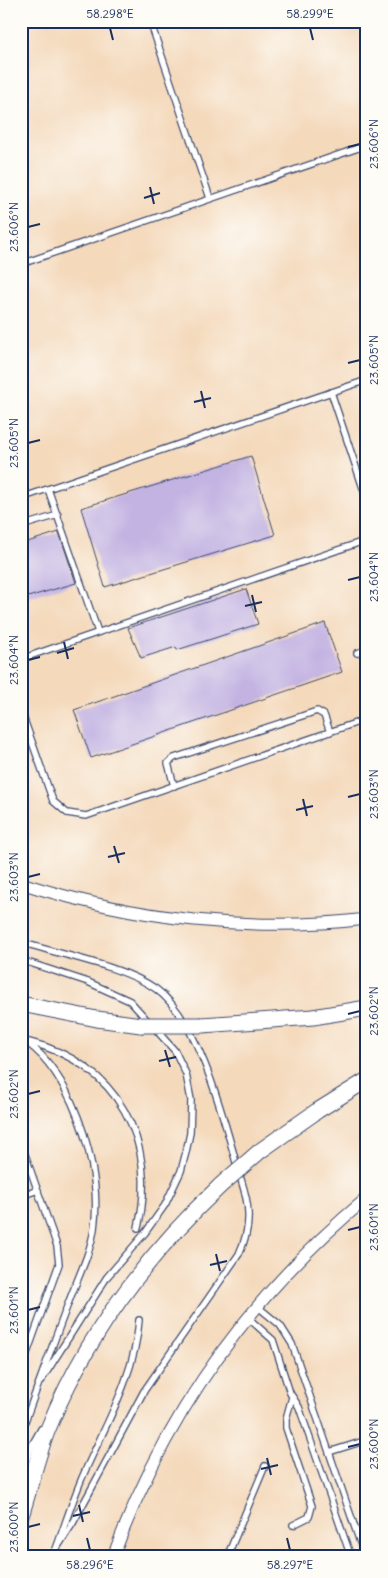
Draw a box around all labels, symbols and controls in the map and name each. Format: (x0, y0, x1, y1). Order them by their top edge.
text: 58.298°E (86, 6, 134, 21)
text: 58.299°E (286, 6, 334, 21)
text: 23.606°N (366, 119, 381, 169)
text: 23.606°N (6, 202, 21, 252)
text: 23.605°N (366, 335, 381, 385)
text: 23.605°N (6, 418, 21, 468)
text: 23.604°N (366, 552, 381, 602)
text: 23.604°N (6, 635, 21, 685)
text: 23.603°N (366, 769, 381, 819)
text: 23.603°N (6, 852, 21, 902)
text: 23.602°N (366, 986, 381, 1036)
text: 23.602°N (6, 1069, 21, 1119)
text: 23.601°N (366, 1203, 381, 1251)
text: 23.601°N (6, 1286, 21, 1334)
text: 23.600°N (366, 1419, 381, 1469)
text: 23.600°N (6, 1502, 21, 1552)
text: 58.296°E (66, 1557, 114, 1572)
text: 58.297°E (267, 1557, 313, 1572)

